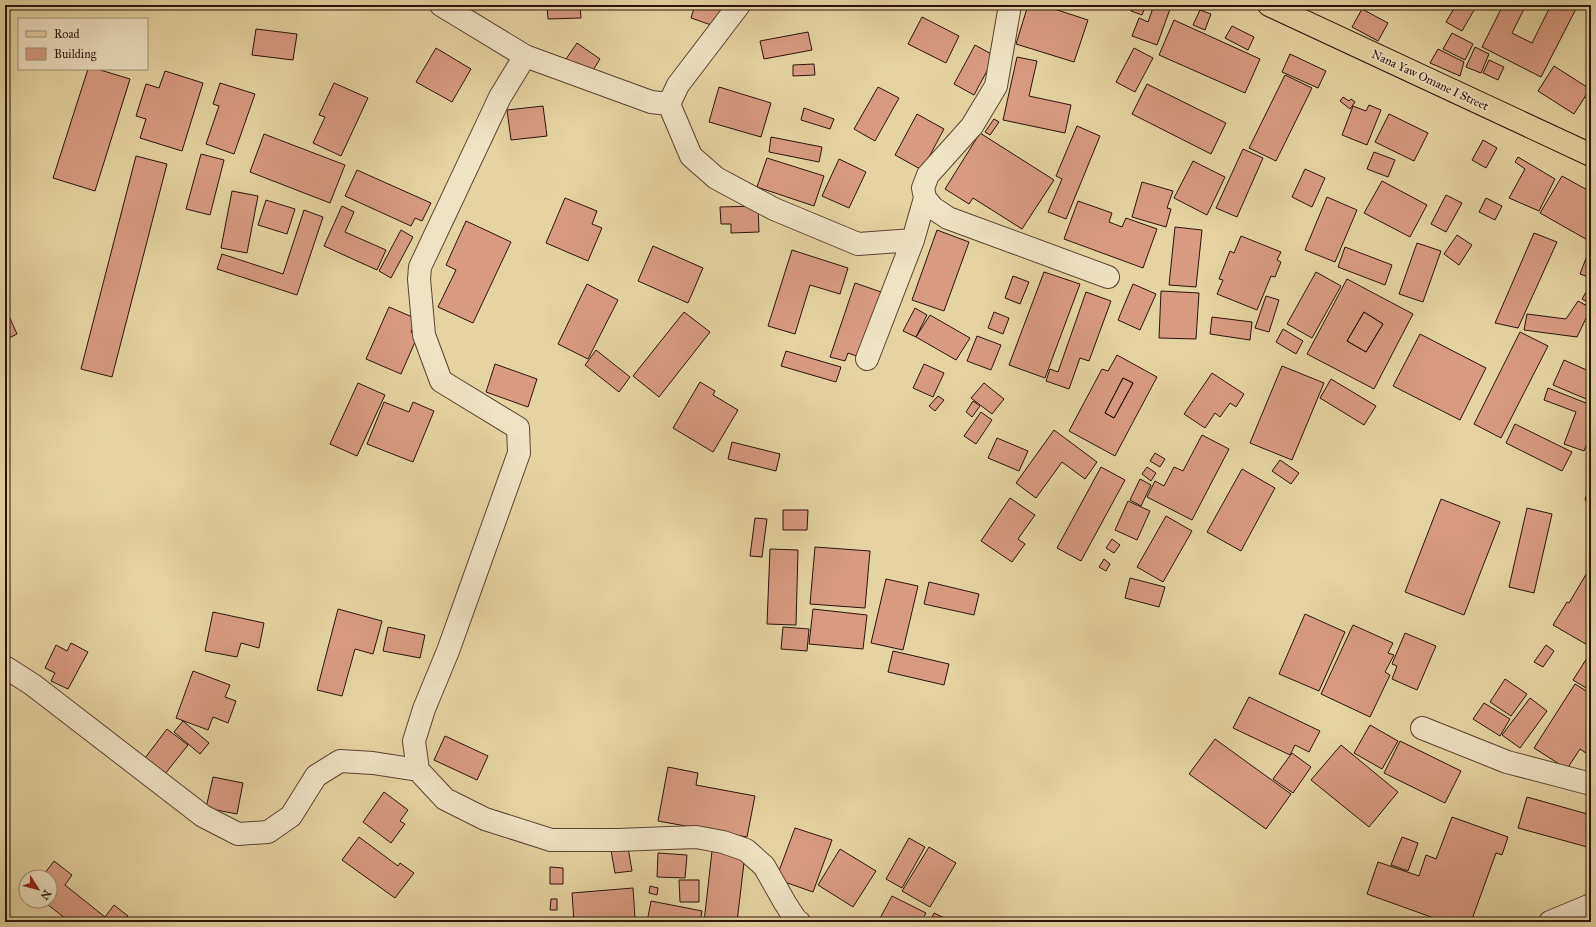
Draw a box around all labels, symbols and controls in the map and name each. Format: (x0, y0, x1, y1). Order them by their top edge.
legend (18, 18, 148, 70)
text: Road (54, 27, 80, 41)
text: Building (54, 47, 97, 62)
street label: Nana Yaw Omane I Street (1369, 47, 1491, 114)
north arrow (18, 869, 58, 909)
text: N (37, 887, 54, 903)

